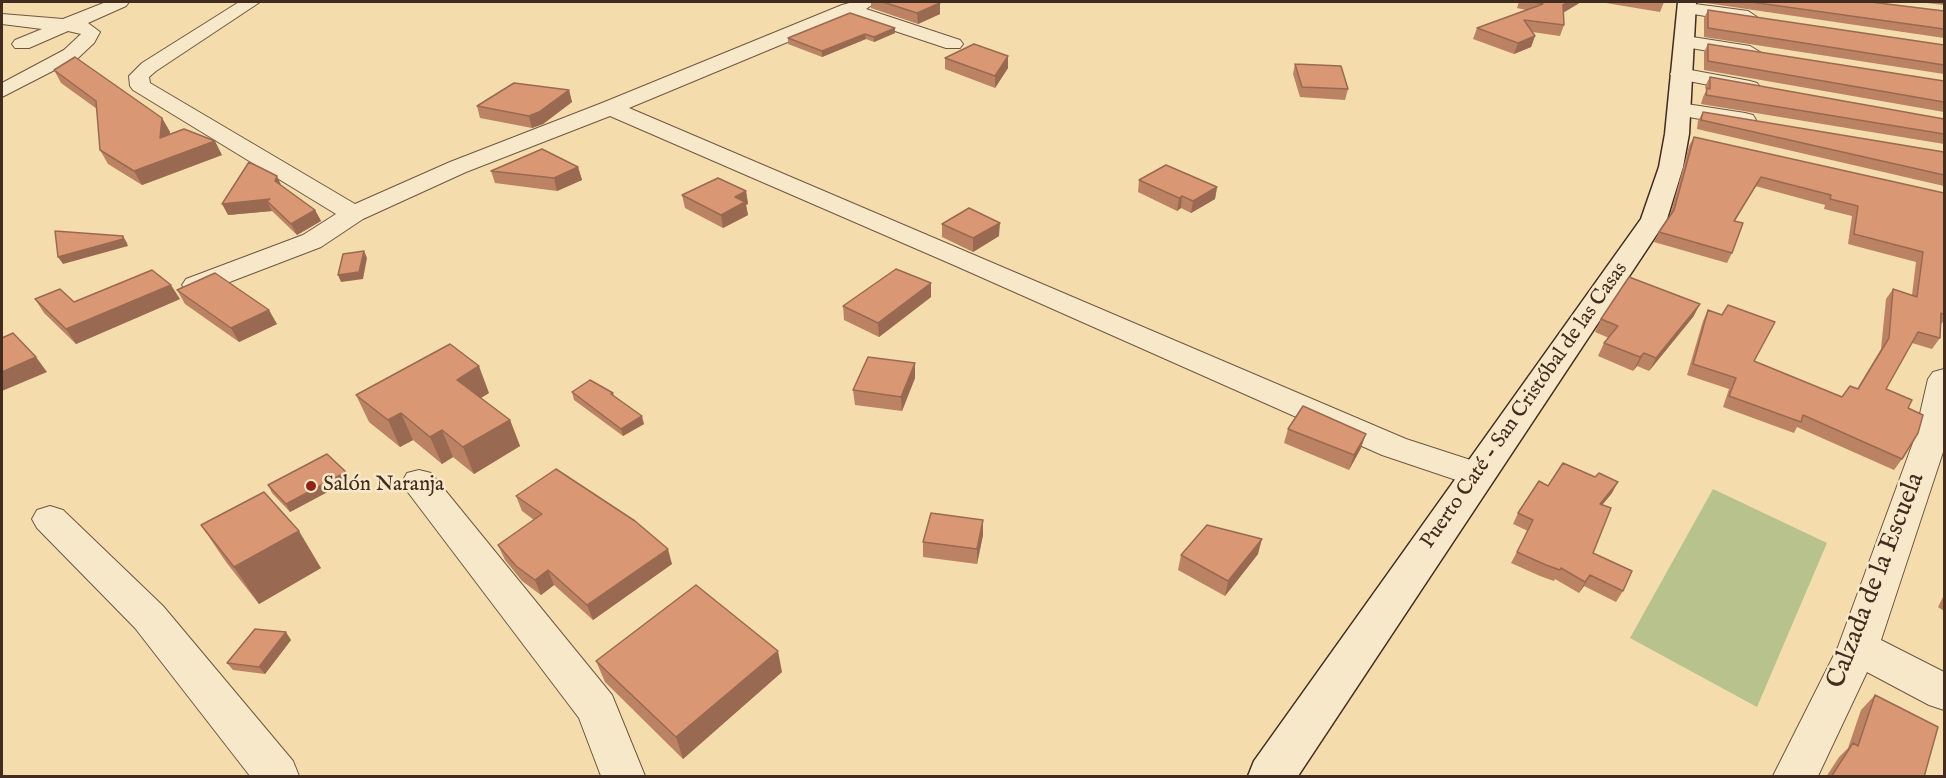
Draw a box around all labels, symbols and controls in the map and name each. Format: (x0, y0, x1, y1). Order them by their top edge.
street label: Puerto Caté - San Cristóbal de las Casas (1416, 258, 1634, 554)
street label: Calzada de la Escuela (1821, 469, 1933, 693)
place label: Salón Naranja (323, 473, 444, 499)
marker: Salón Naranja (304, 479, 318, 493)

